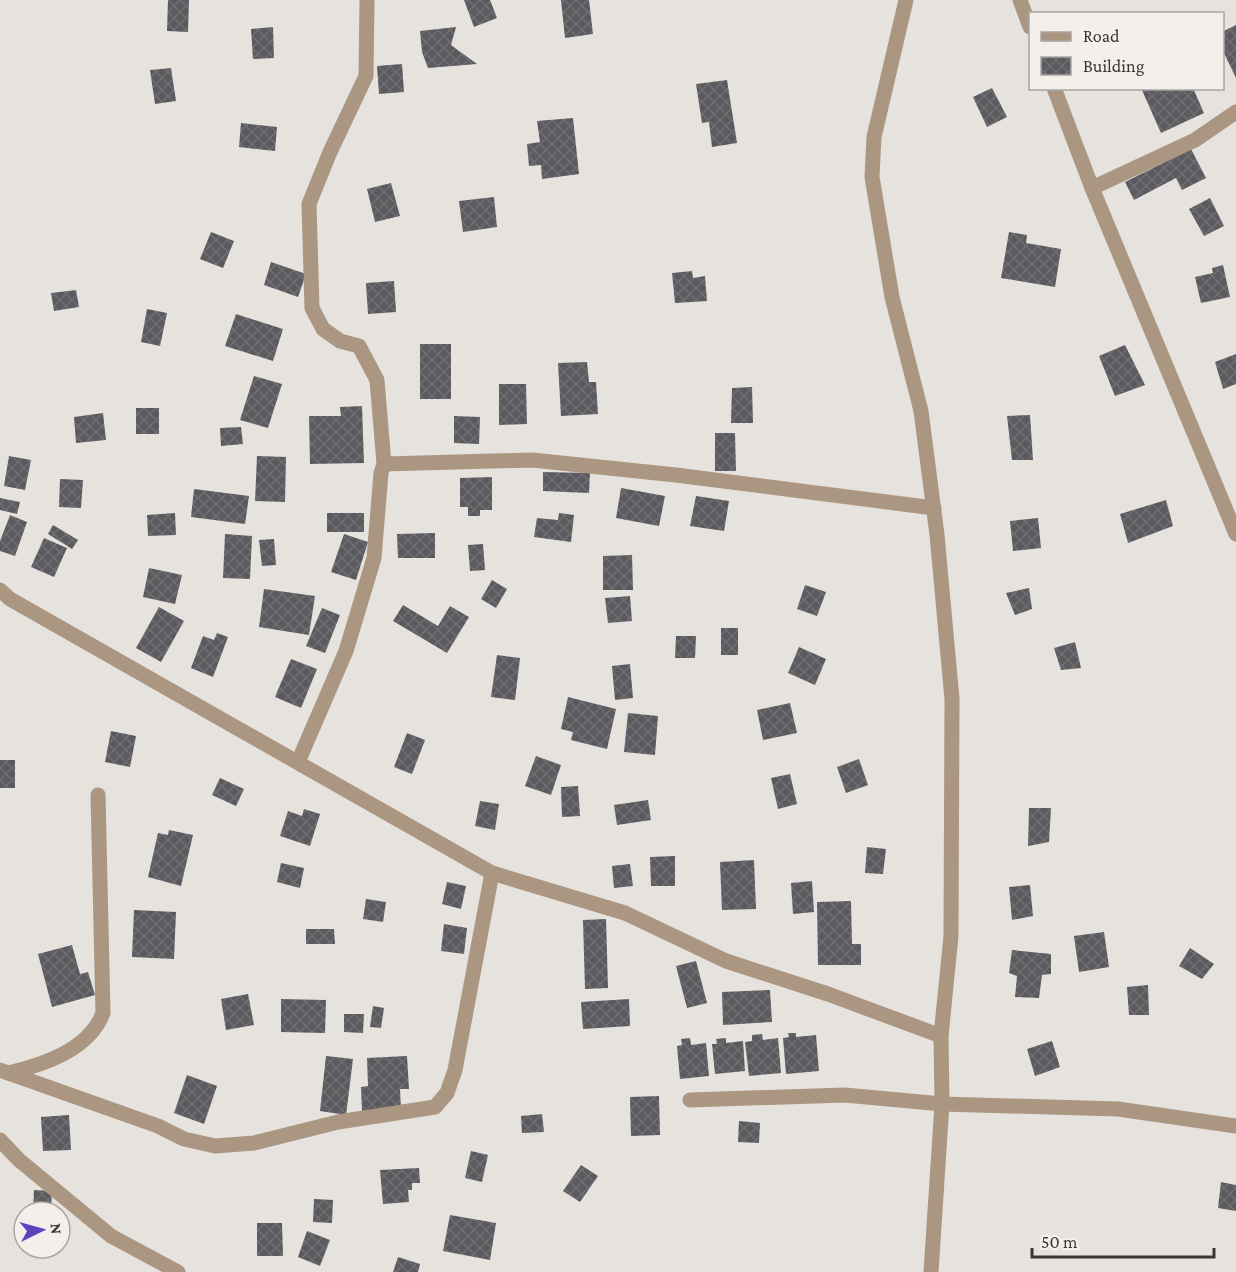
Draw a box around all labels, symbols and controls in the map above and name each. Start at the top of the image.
legend [1029,12,1224,90]
text: Road [1083,26,1120,46]
text: Building [1083,56,1145,76]
north arrow [12,1200,72,1260]
scale bar [1032,1221,1214,1259]
text: N [48,1223,65,1235]
text: 50 m [1041,1232,1078,1252]

